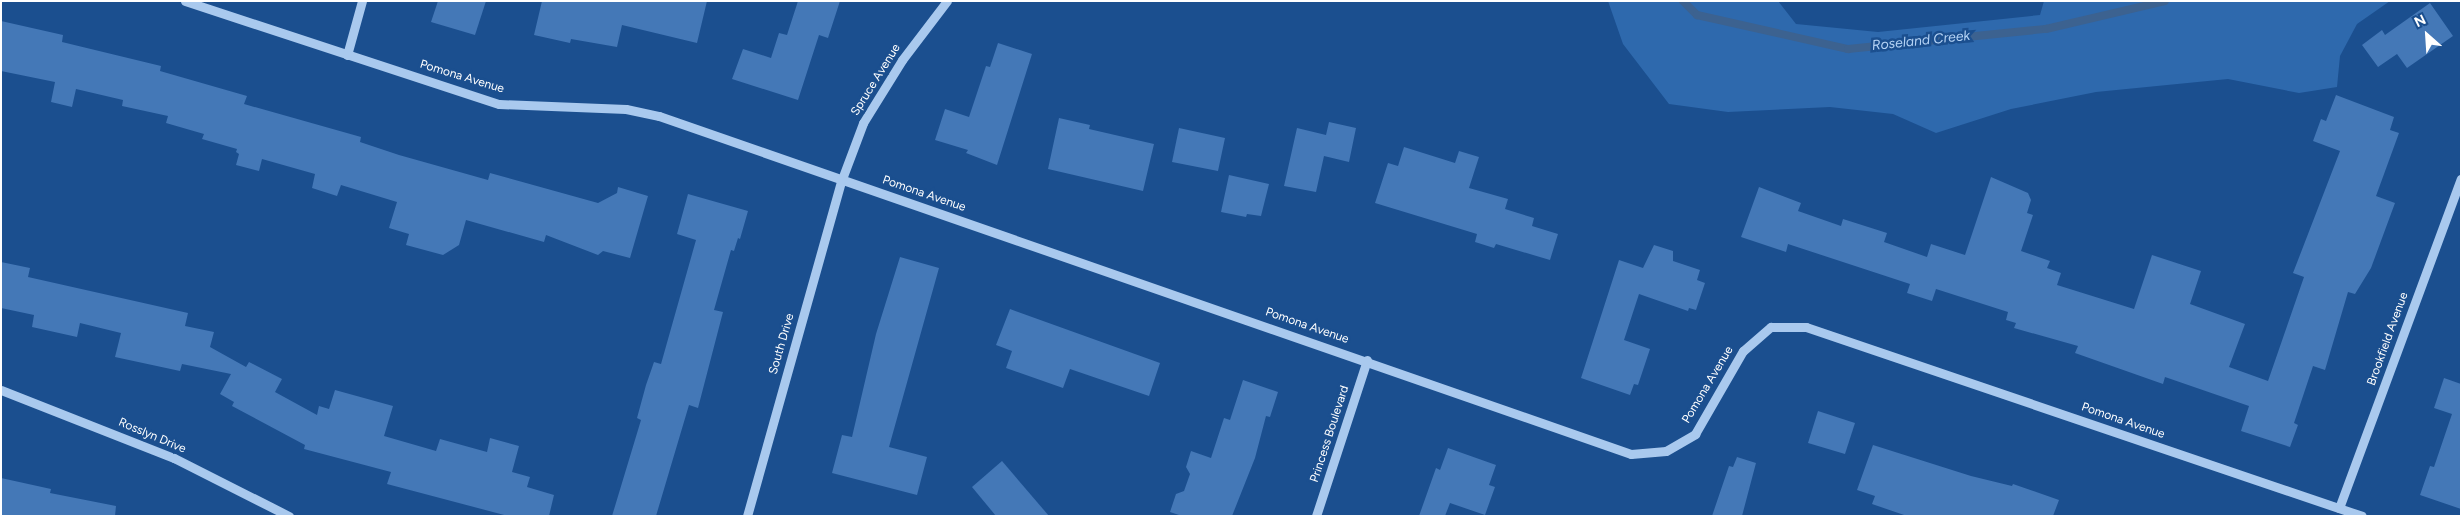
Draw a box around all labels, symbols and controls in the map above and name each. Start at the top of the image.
north arrow [2402,10,2452,60]
text: N [2412,11,2429,31]
water label: Roseland Creek [1871,27,1971,55]
street label: Spruce Avenue [848,41,904,119]
street label: Pomona Avenue [418,57,506,97]
street label: Pomona Avenue [880,173,968,215]
street label: Brookfield Avenue [2364,290,2412,388]
street label: Pomona Avenue [1263,305,1351,347]
street label: South Drive [766,312,798,376]
street label: Pomona Avenue [1679,344,1737,426]
street label: Princess Boulevard [1308,384,1352,484]
street label: Pomona Avenue [2079,400,2167,442]
street label: Rosslyn Drive [116,415,188,457]

